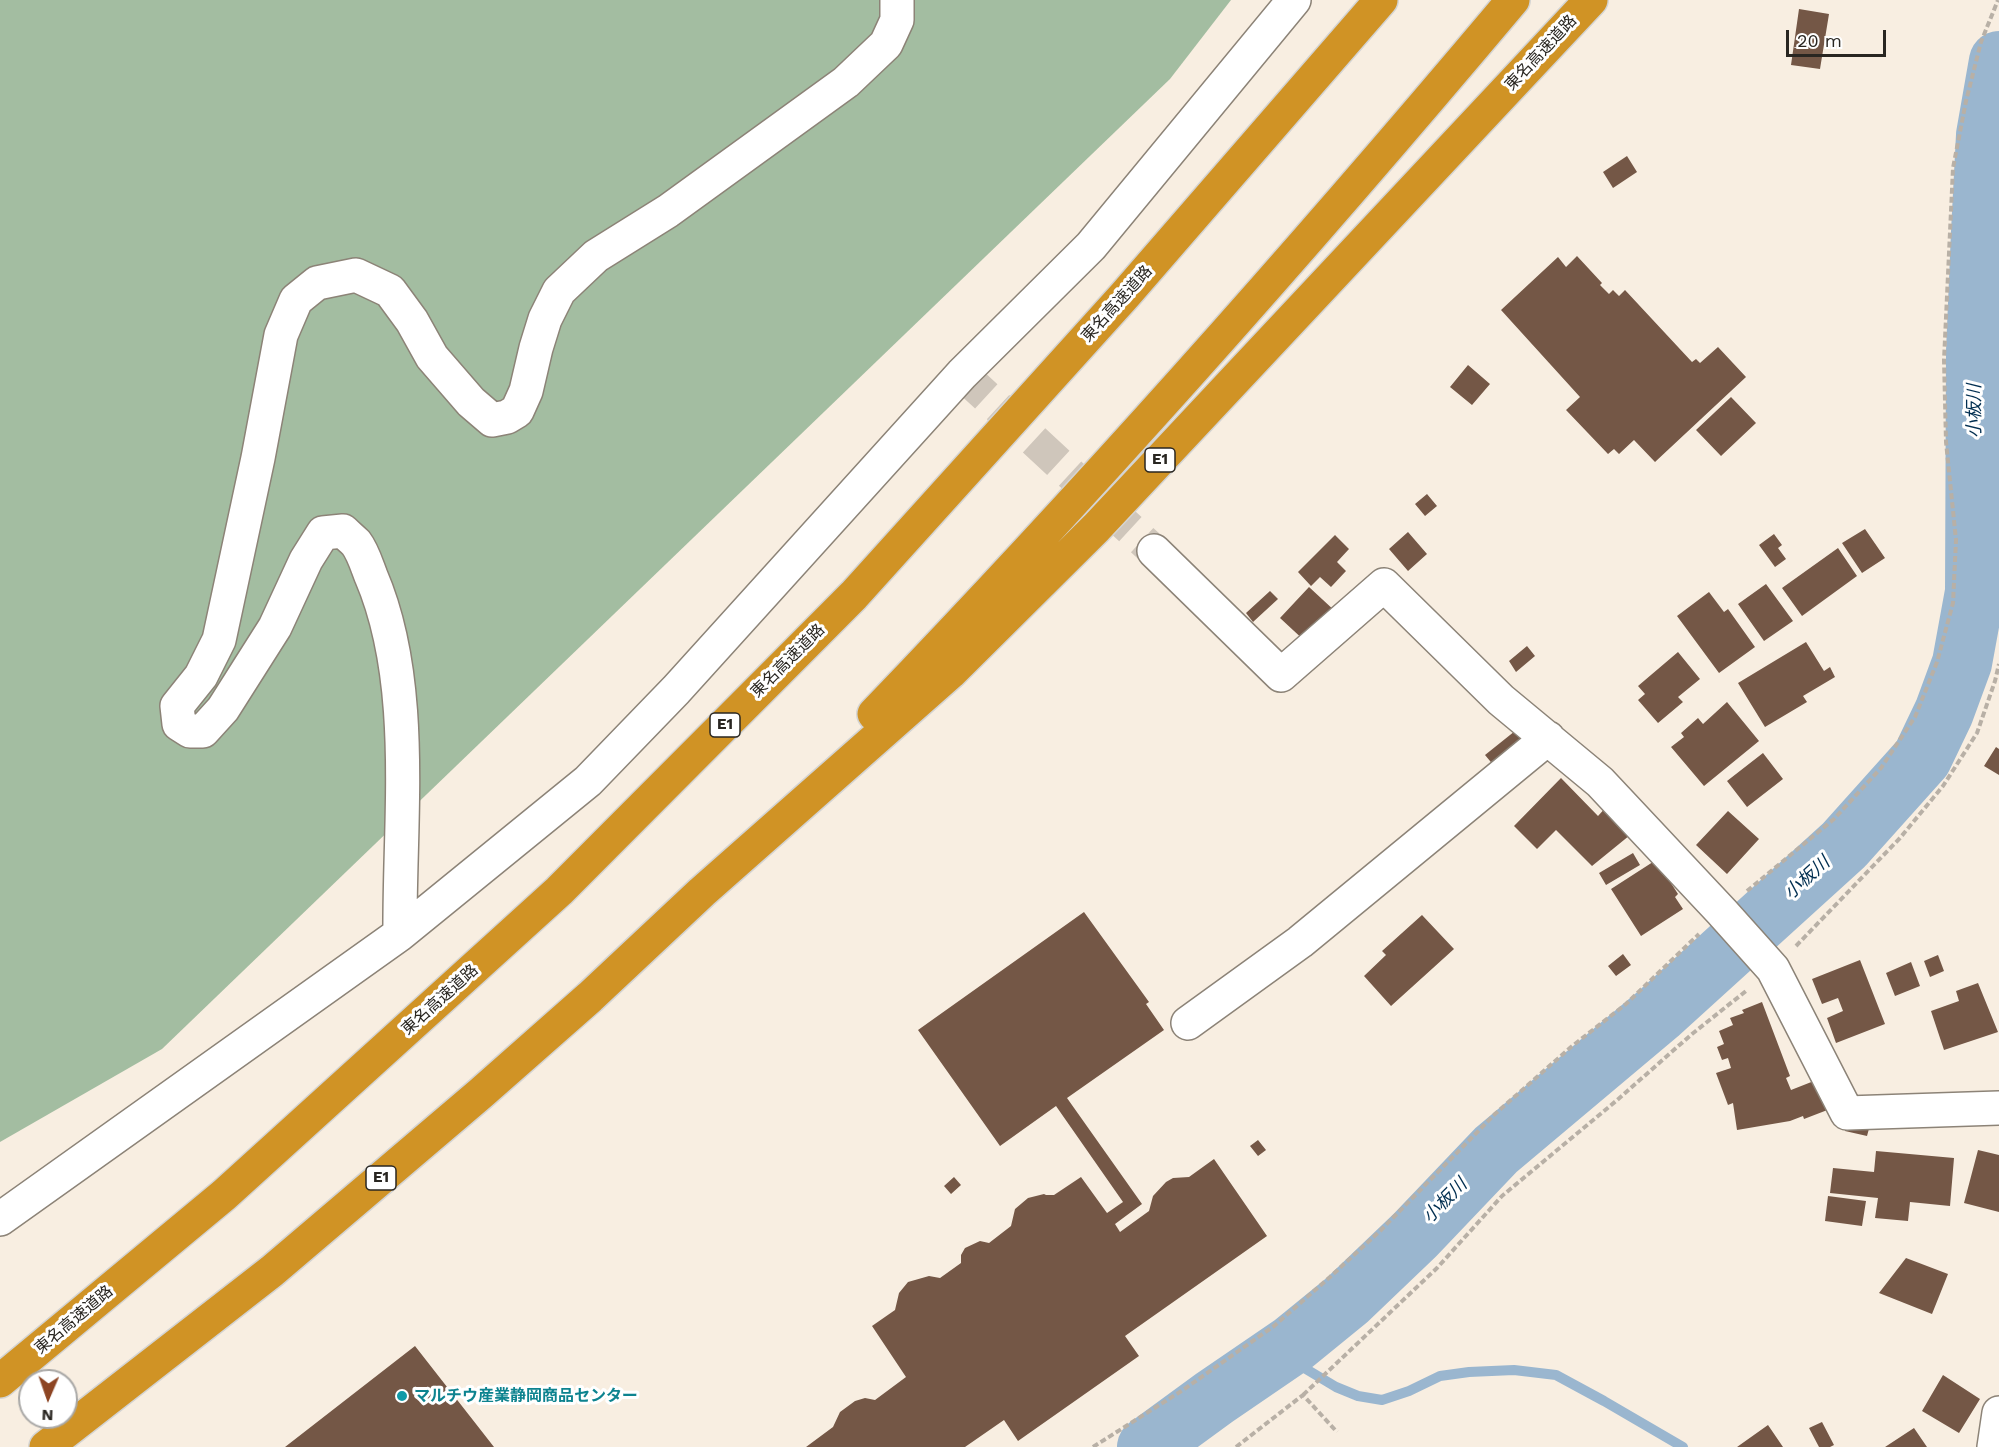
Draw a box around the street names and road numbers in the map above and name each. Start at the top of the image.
street label: 東名高速道路 [1501,11,1581,95]
street label: 東名高速道路 [1078,262,1156,346]
road number: E1 [1145,448,1175,472]
street label: 東名高速道路 [747,620,829,702]
road number: E1 [710,713,740,737]
street label: 東名高速道路 [398,961,482,1039]
road number: E1 [366,1166,396,1190]
street label: 東名高速道路 [31,1282,117,1358]

